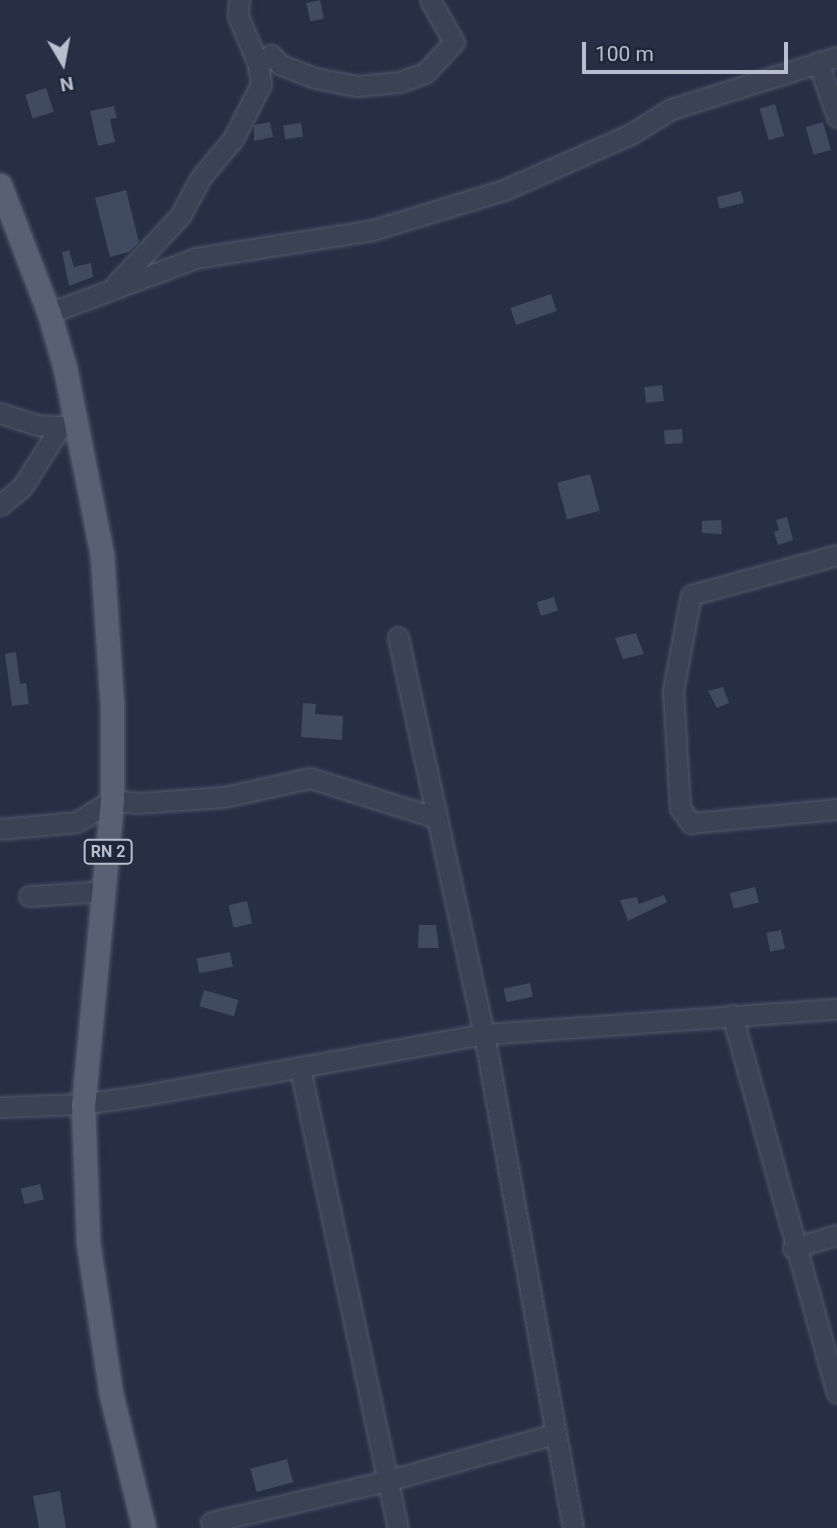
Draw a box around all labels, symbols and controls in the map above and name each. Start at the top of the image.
north arrow [28,28,98,98]
scale bar [585,28,792,72]
text: 100 m [595,42,654,66]
text: N [58,72,75,97]
road number: RN 2 [84,839,132,864]

